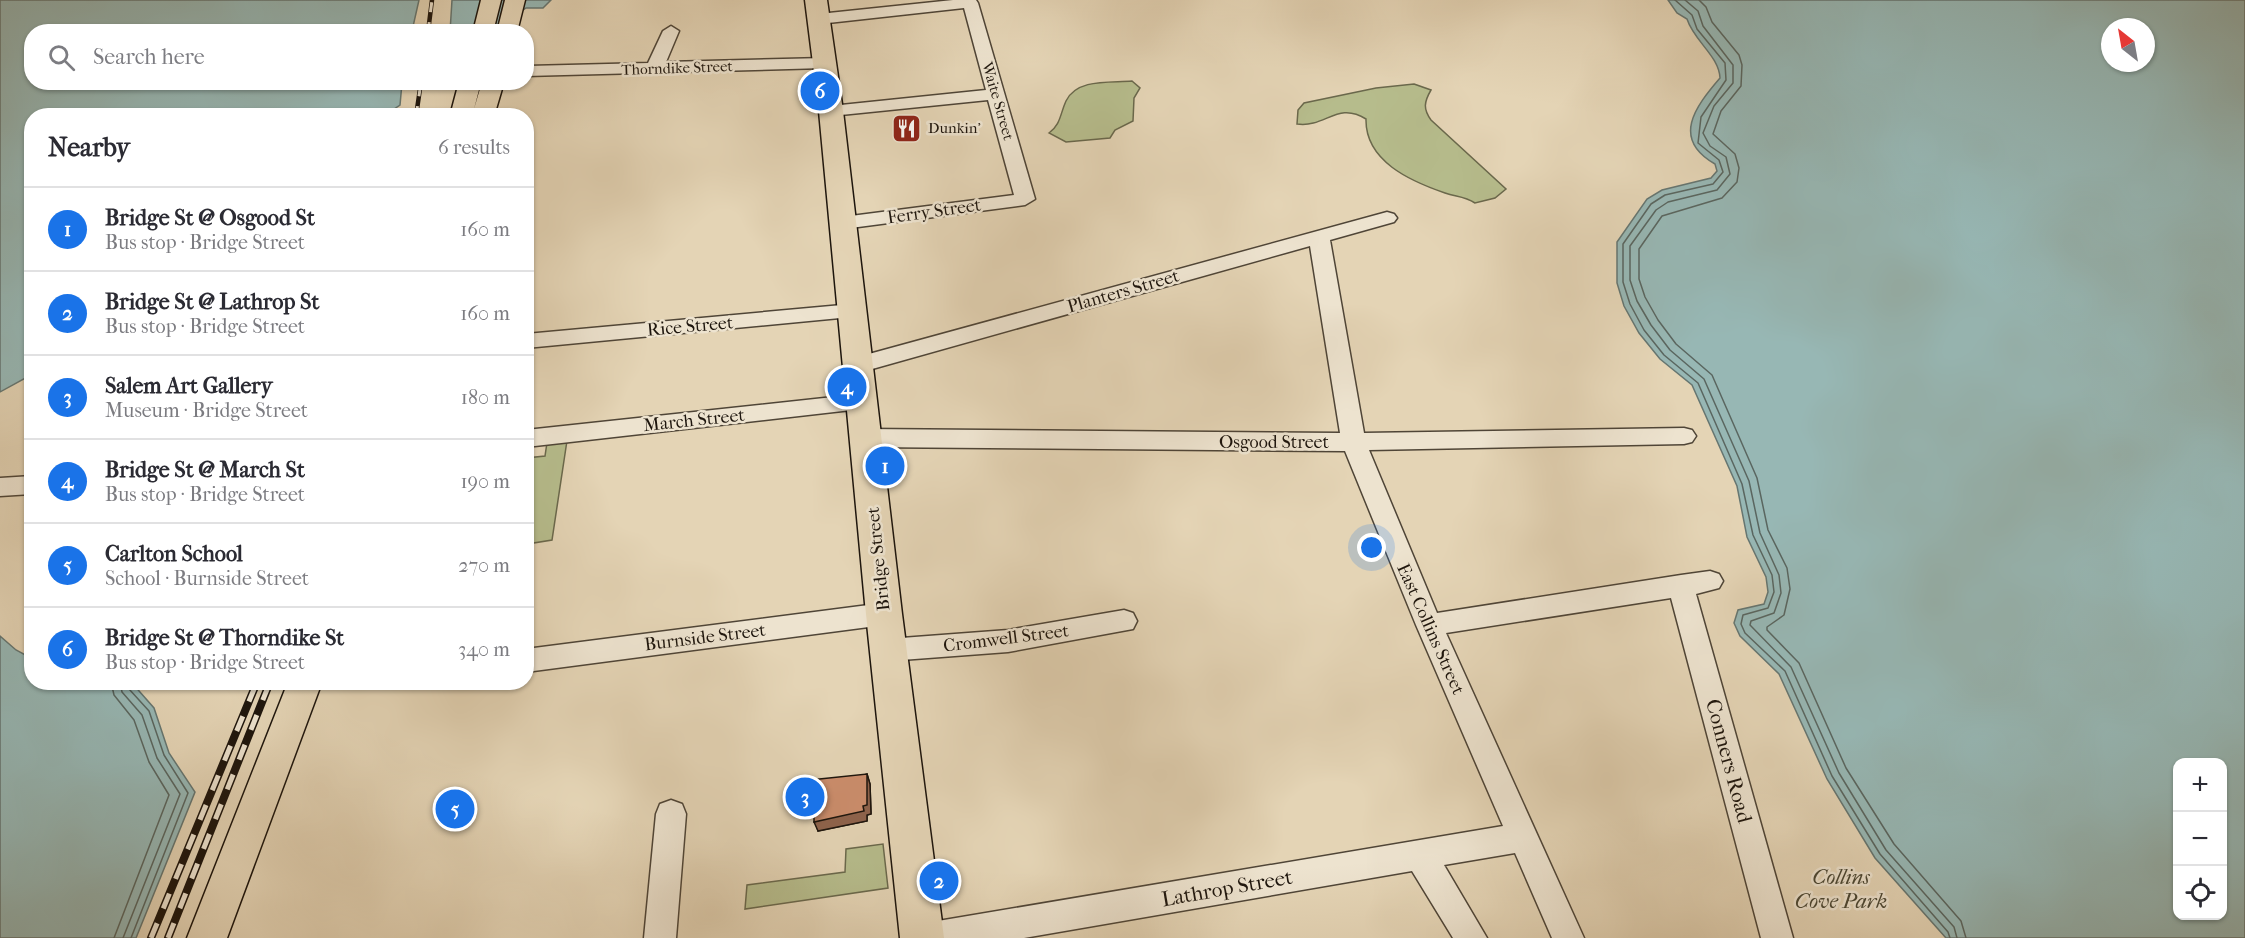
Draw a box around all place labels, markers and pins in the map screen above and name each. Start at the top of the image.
pin: 6 [800,68,840,113]
restaurant icon: Dunkin' [891,112,923,144]
place label: Dunkin' [928,119,981,137]
pin: 4 [828,364,866,410]
pin: 1 [866,444,904,488]
pin: 3 [786,774,824,820]
pin: 5 [436,786,474,832]
pin: 2 [920,858,958,904]

